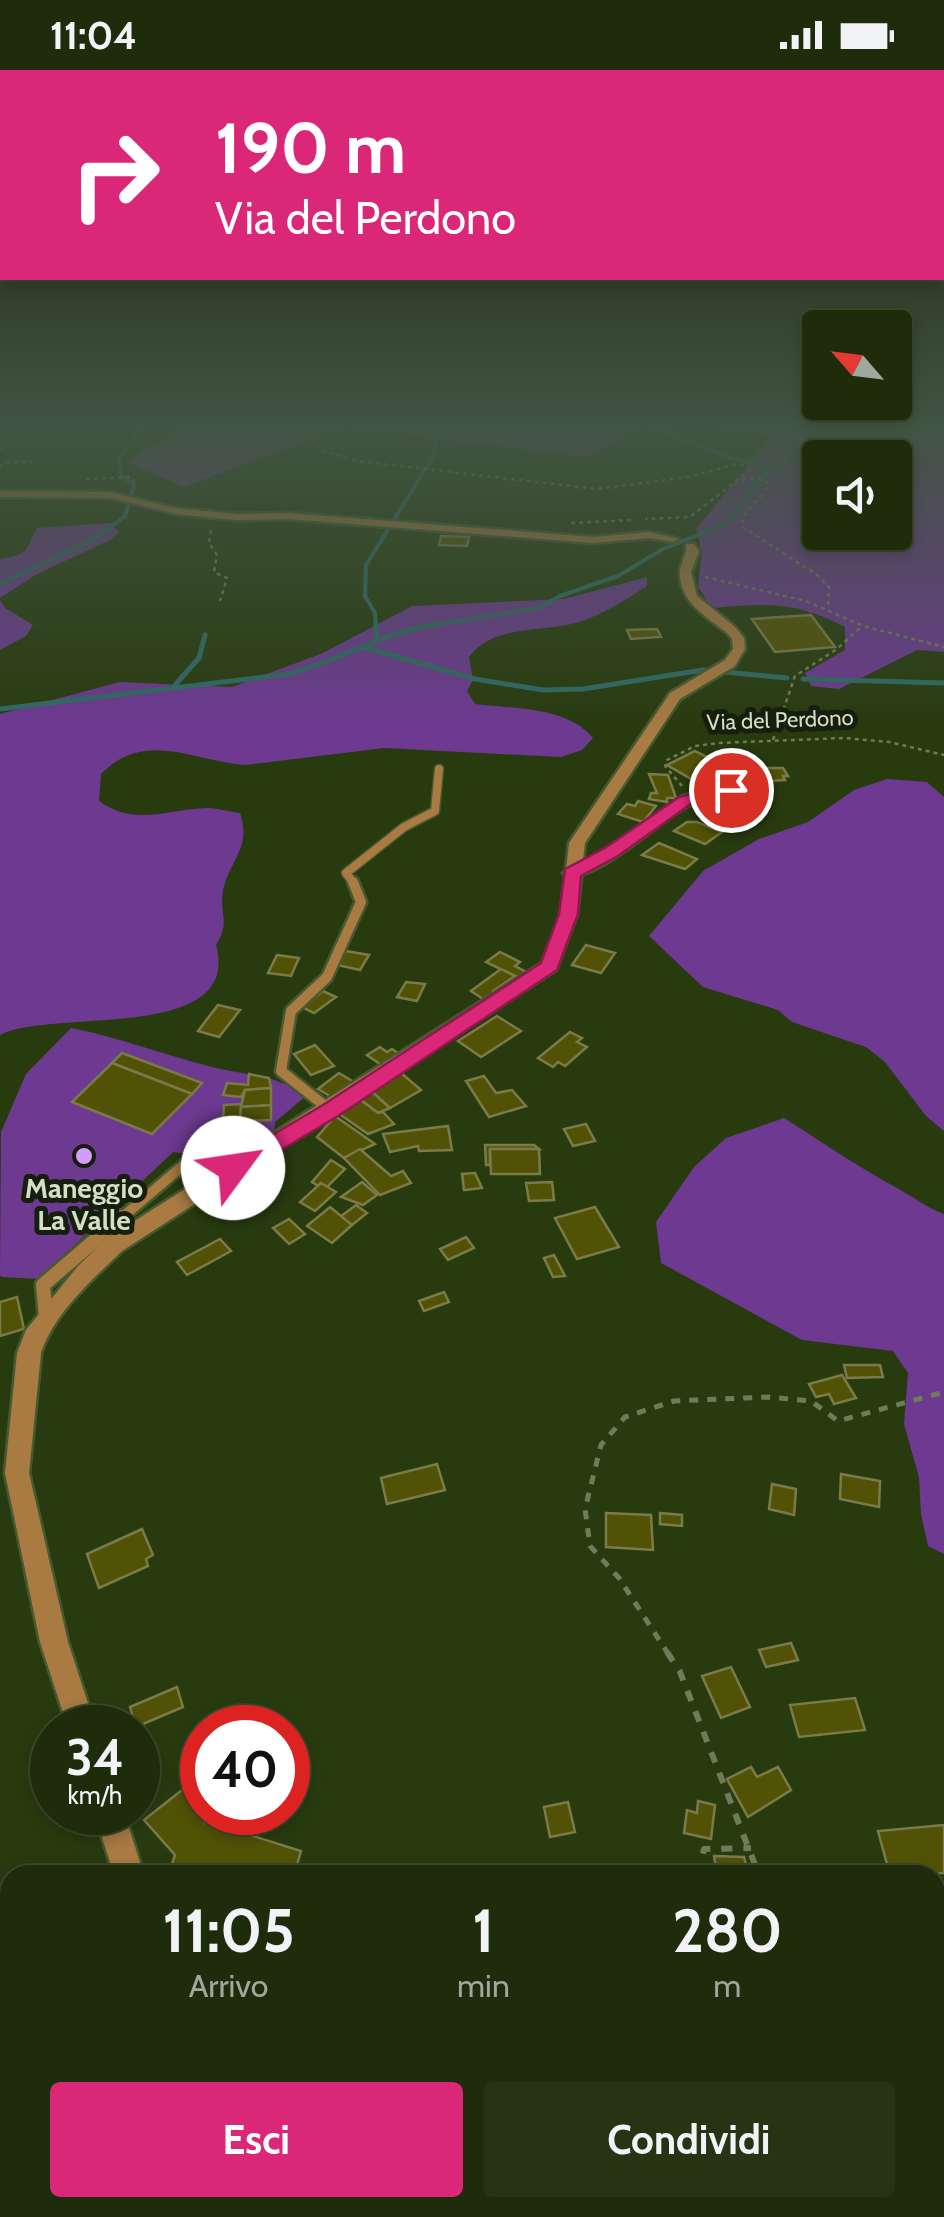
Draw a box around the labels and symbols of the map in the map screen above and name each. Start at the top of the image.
north arrow [802,310,912,420]
street label: Via del Perdono [706,704,854,736]
pin [689,748,774,833]
position arrow [181,1116,285,1220]
marker: Maneggio La Valle [73,1145,95,1167]
place label: Maneggio La Valle [25,1171,143,1237]
speed limit sign: 40 [180,1705,310,1835]

